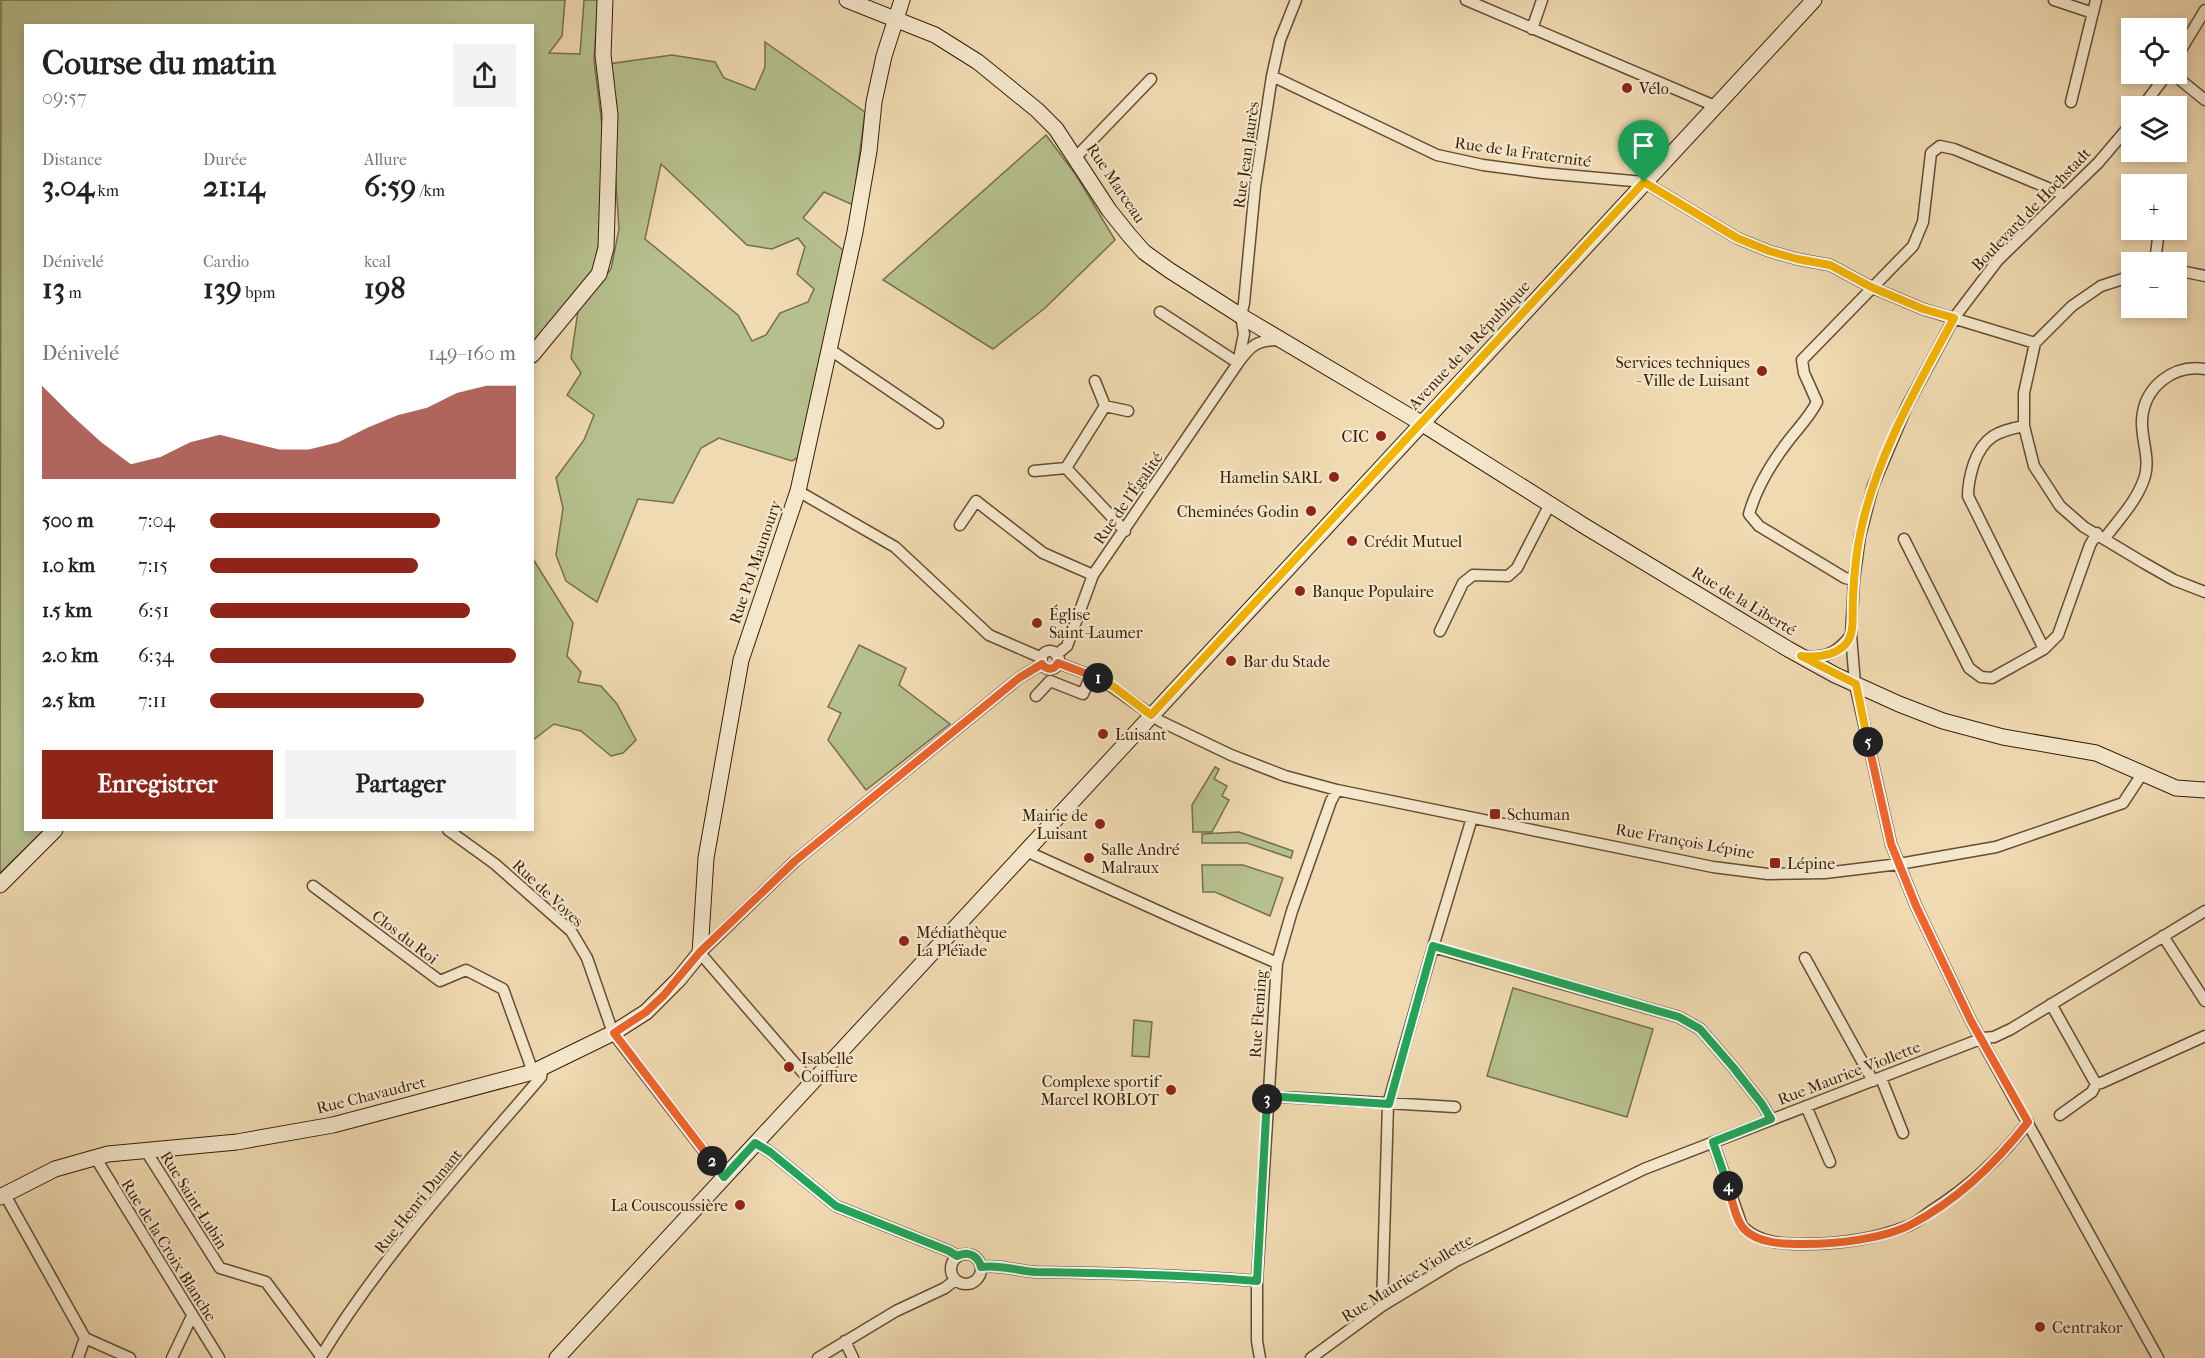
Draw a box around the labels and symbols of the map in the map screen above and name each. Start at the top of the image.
place label: Vélo [1638,79,1669,98]
marker: Vélo [1620,81,1634,95]
street label: Rue Jean Jaurès [1229,100,1263,210]
pin [1618,120,1669,182]
street label: Rue de la Fraternité [1453,133,1593,171]
street label: Rue Marceau [1082,140,1150,226]
street label: Boulevard de Hochstadt [1967,143,2095,274]
street label: Avenue de la République [1403,276,1534,414]
place label: Services techniques - Ville de Luisant [1615,353,1750,390]
marker: Services techniques - Ville de Luisant [1755,364,1769,378]
place label: CIC [1341,427,1369,446]
marker: CIC [1374,429,1388,443]
street label: Rue de l'Égalité [1088,448,1167,548]
place label: Hamelin SARL [1219,468,1322,487]
marker: Hamelin SARL [1327,470,1341,484]
street label: Rue Pol Maunoury [725,497,785,626]
place label: Cheminées Godin [1177,502,1300,521]
marker: Cheminées Godin [1304,504,1318,518]
place label: Crédit Mutuel [1364,532,1463,551]
marker: Crédit Mutuel [1345,534,1359,548]
street label: Rue de la Liberté [1689,562,1800,640]
place label: Banque Populaire [1312,582,1434,601]
marker: Banque Populaire [1293,584,1307,598]
place label: Église Saint-Laumer [1049,604,1143,642]
marker: Église Saint-Laumer [1030,616,1044,630]
place label: Bar du Stade [1243,652,1330,671]
marker: Bar du Stade [1224,654,1238,668]
pin: 1 [1083,663,1113,693]
place label: Luisant [1115,725,1167,744]
marker: Luisant [1096,727,1110,741]
pin: 5 [1853,727,1883,757]
place label: Schuman [1507,805,1571,824]
place label: Mairie de Luisant [1022,806,1088,843]
marker: Schuman [1488,807,1502,821]
marker: Mairie de Luisant [1093,817,1107,831]
street label: Rue François Lépine [1614,819,1756,863]
place label: Salle André Malraux [1101,840,1180,877]
marker: Salle André Malraux [1082,851,1096,865]
place label: Lépine [1787,854,1835,873]
street label: Rue de Voves [508,855,588,931]
marker: Lépine [1768,856,1782,870]
street label: Clos du Roi [368,906,442,968]
place label: Médiathèque La Pléïade [916,923,1007,960]
marker: Médiathèque La Pléïade [897,934,911,948]
street label: Rue Fleming [1245,969,1271,1059]
street label: Rue Maurice Viollette [1775,1037,1923,1109]
place label: Isabelle Coiffure [801,1049,858,1086]
marker: Isabelle Coiffure [782,1060,796,1074]
street label: Rue Chavaudret [314,1072,428,1118]
place label: Complexe sportif Marcel ROBLOT [1040,1072,1163,1109]
marker: Complexe sportif Marcel ROBLOT [1164,1083,1178,1097]
pin: 3 [1252,1084,1282,1114]
street label: Rue Henri Dunant [370,1145,466,1257]
pin: 2 [697,1146,727,1176]
street label: Rue Saint-Lubin [156,1147,232,1253]
pin: 4 [1713,1171,1743,1201]
street label: Rue de la Croix Blanche [117,1175,221,1325]
place label: La Couscoussière [611,1196,728,1215]
marker: La Couscoussière [733,1198,747,1212]
street label: Rue Maurice Viollette [1338,1230,1476,1326]
place label: Centrakor [2052,1318,2123,1337]
marker: Centrakor [2033,1320,2047,1334]

